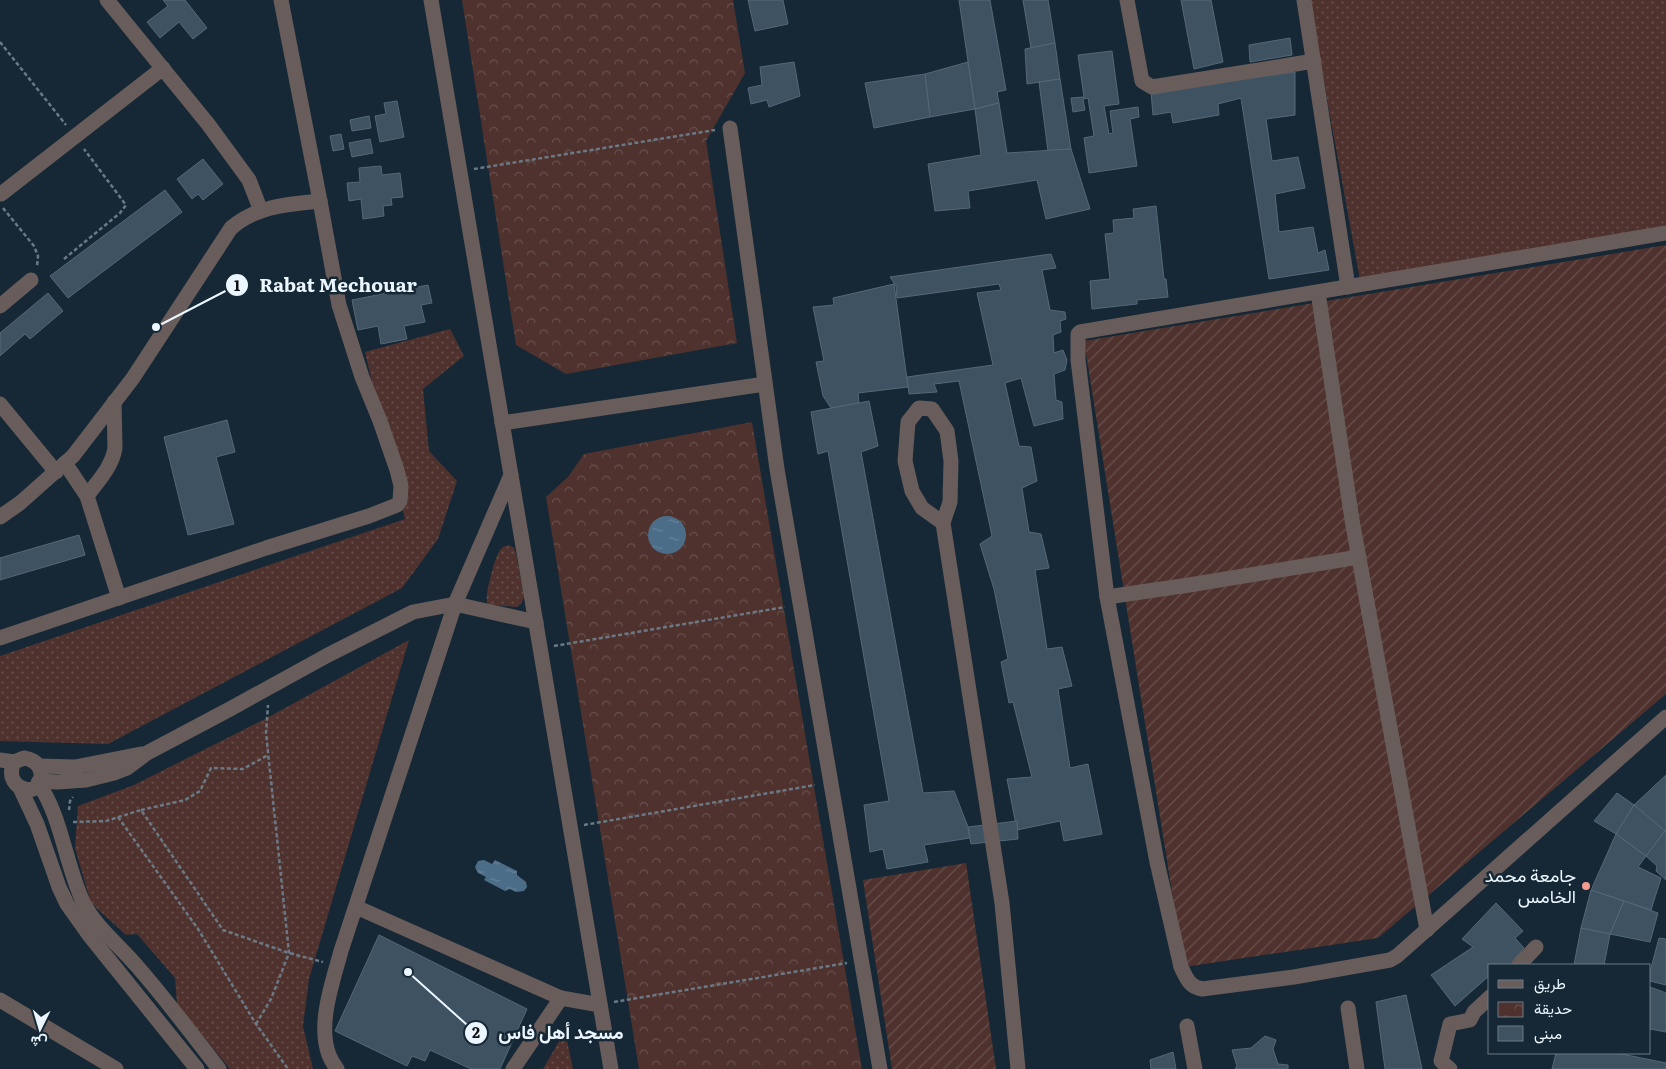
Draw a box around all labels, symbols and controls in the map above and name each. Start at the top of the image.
callout: Rabat Mechouar [224,268,427,302]
text: Rabat Mechouar [259,270,418,298]
text: 1 [234,273,240,296]
place label: جامعة محمد الخامس [1485,861,1576,909]
marker: جامعة محمد الخامس [1580,880,1592,892]
legend [1488,964,1651,1054]
text: طريق [1534,971,1566,994]
text: حديقة [1534,996,1572,1019]
north arrow [15,1004,65,1054]
callout: مسجد أهل فاس [463,1016,634,1050]
text: مسجد أهل فاس [498,1017,624,1045]
text: 2 [472,1020,480,1043]
text: مبنى [1534,1021,1562,1044]
text: ش [29,1032,48,1054]

